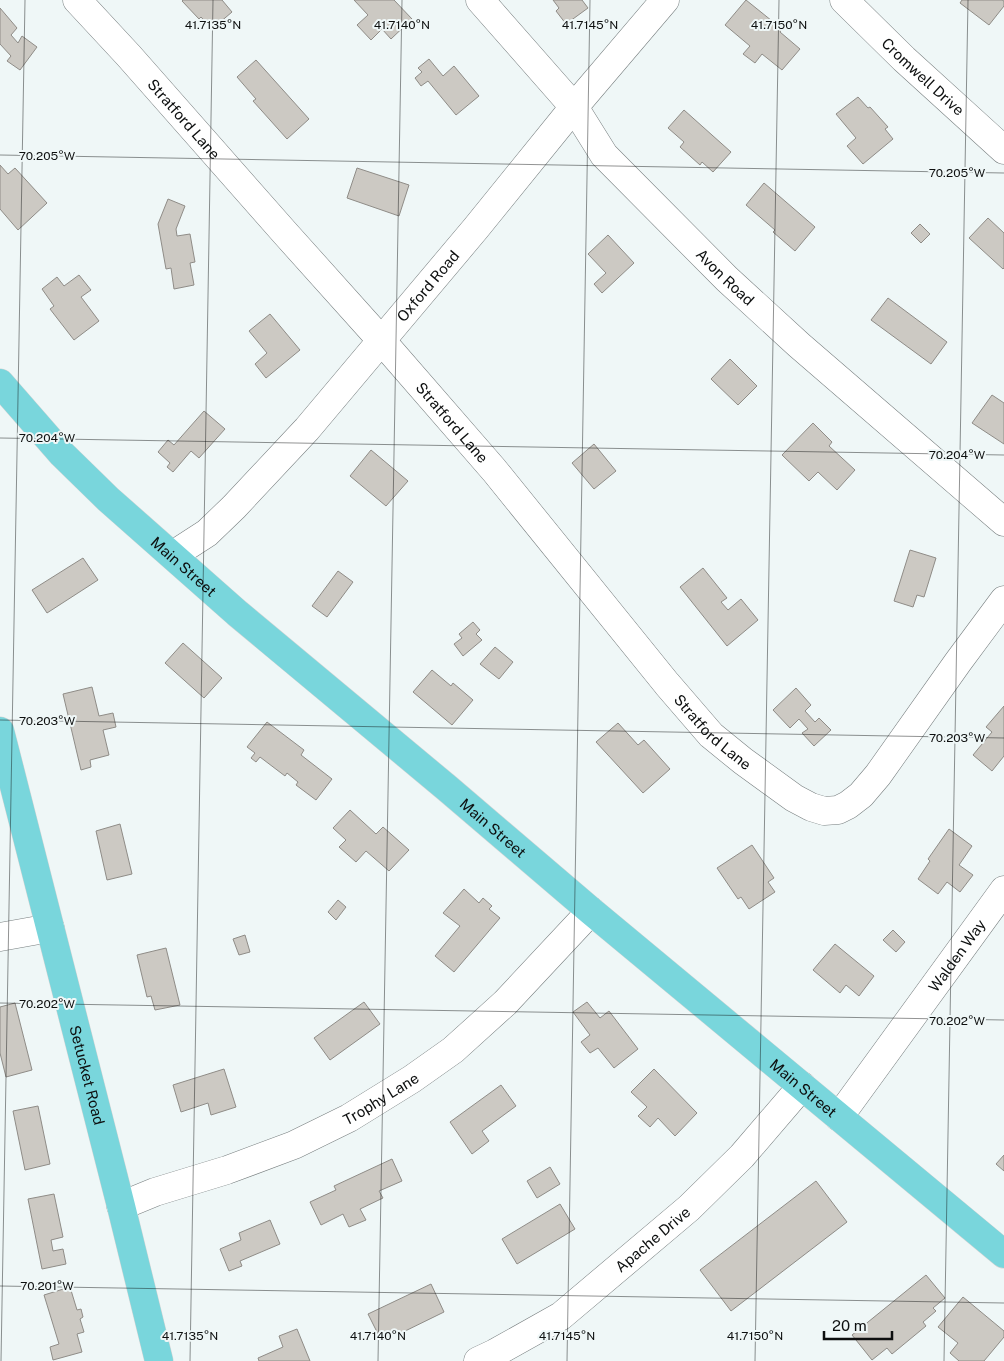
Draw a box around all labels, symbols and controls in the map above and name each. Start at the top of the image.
text: 41.7135°N [185,18,241,32]
text: 41.7140°N [374,18,430,32]
text: 41.7145°N [562,18,618,32]
text: 41.7150°N [751,18,807,32]
street label: Cromwell Drive [879,34,968,118]
street label: Stratford Lane [144,75,224,162]
text: 70.205°W [19,149,76,163]
text: 70.205°W [929,166,986,180]
street label: Avon Road [693,245,758,308]
street label: Oxford Road [393,247,462,325]
street label: Stratford Lane [413,378,492,466]
text: 70.204°W [19,431,76,445]
text: 70.204°W [929,448,986,462]
street label: Main Street [148,533,220,600]
street label: Stratford Lane [671,691,755,773]
text: 70.203°W [19,714,76,728]
text: 70.203°W [929,731,986,745]
street label: Main Street [457,795,530,861]
street label: Walden Way [925,916,989,995]
text: 70.202°W [19,997,76,1011]
text: 70.202°W [929,1014,986,1028]
street label: Setucket Road [67,1023,108,1127]
street label: Main Street [767,1055,841,1120]
street label: Trophy Lane [340,1069,422,1128]
street label: Apache Drive [612,1203,693,1275]
text: 70.201°W [20,1279,74,1293]
scale bar [824,1308,892,1340]
text: 20 m [832,1317,867,1334]
text: 41.7135°N [162,1329,218,1343]
text: 41.7140°N [350,1329,406,1343]
text: 41.7145°N [539,1329,595,1343]
text: 41.7150°N [727,1329,783,1343]

